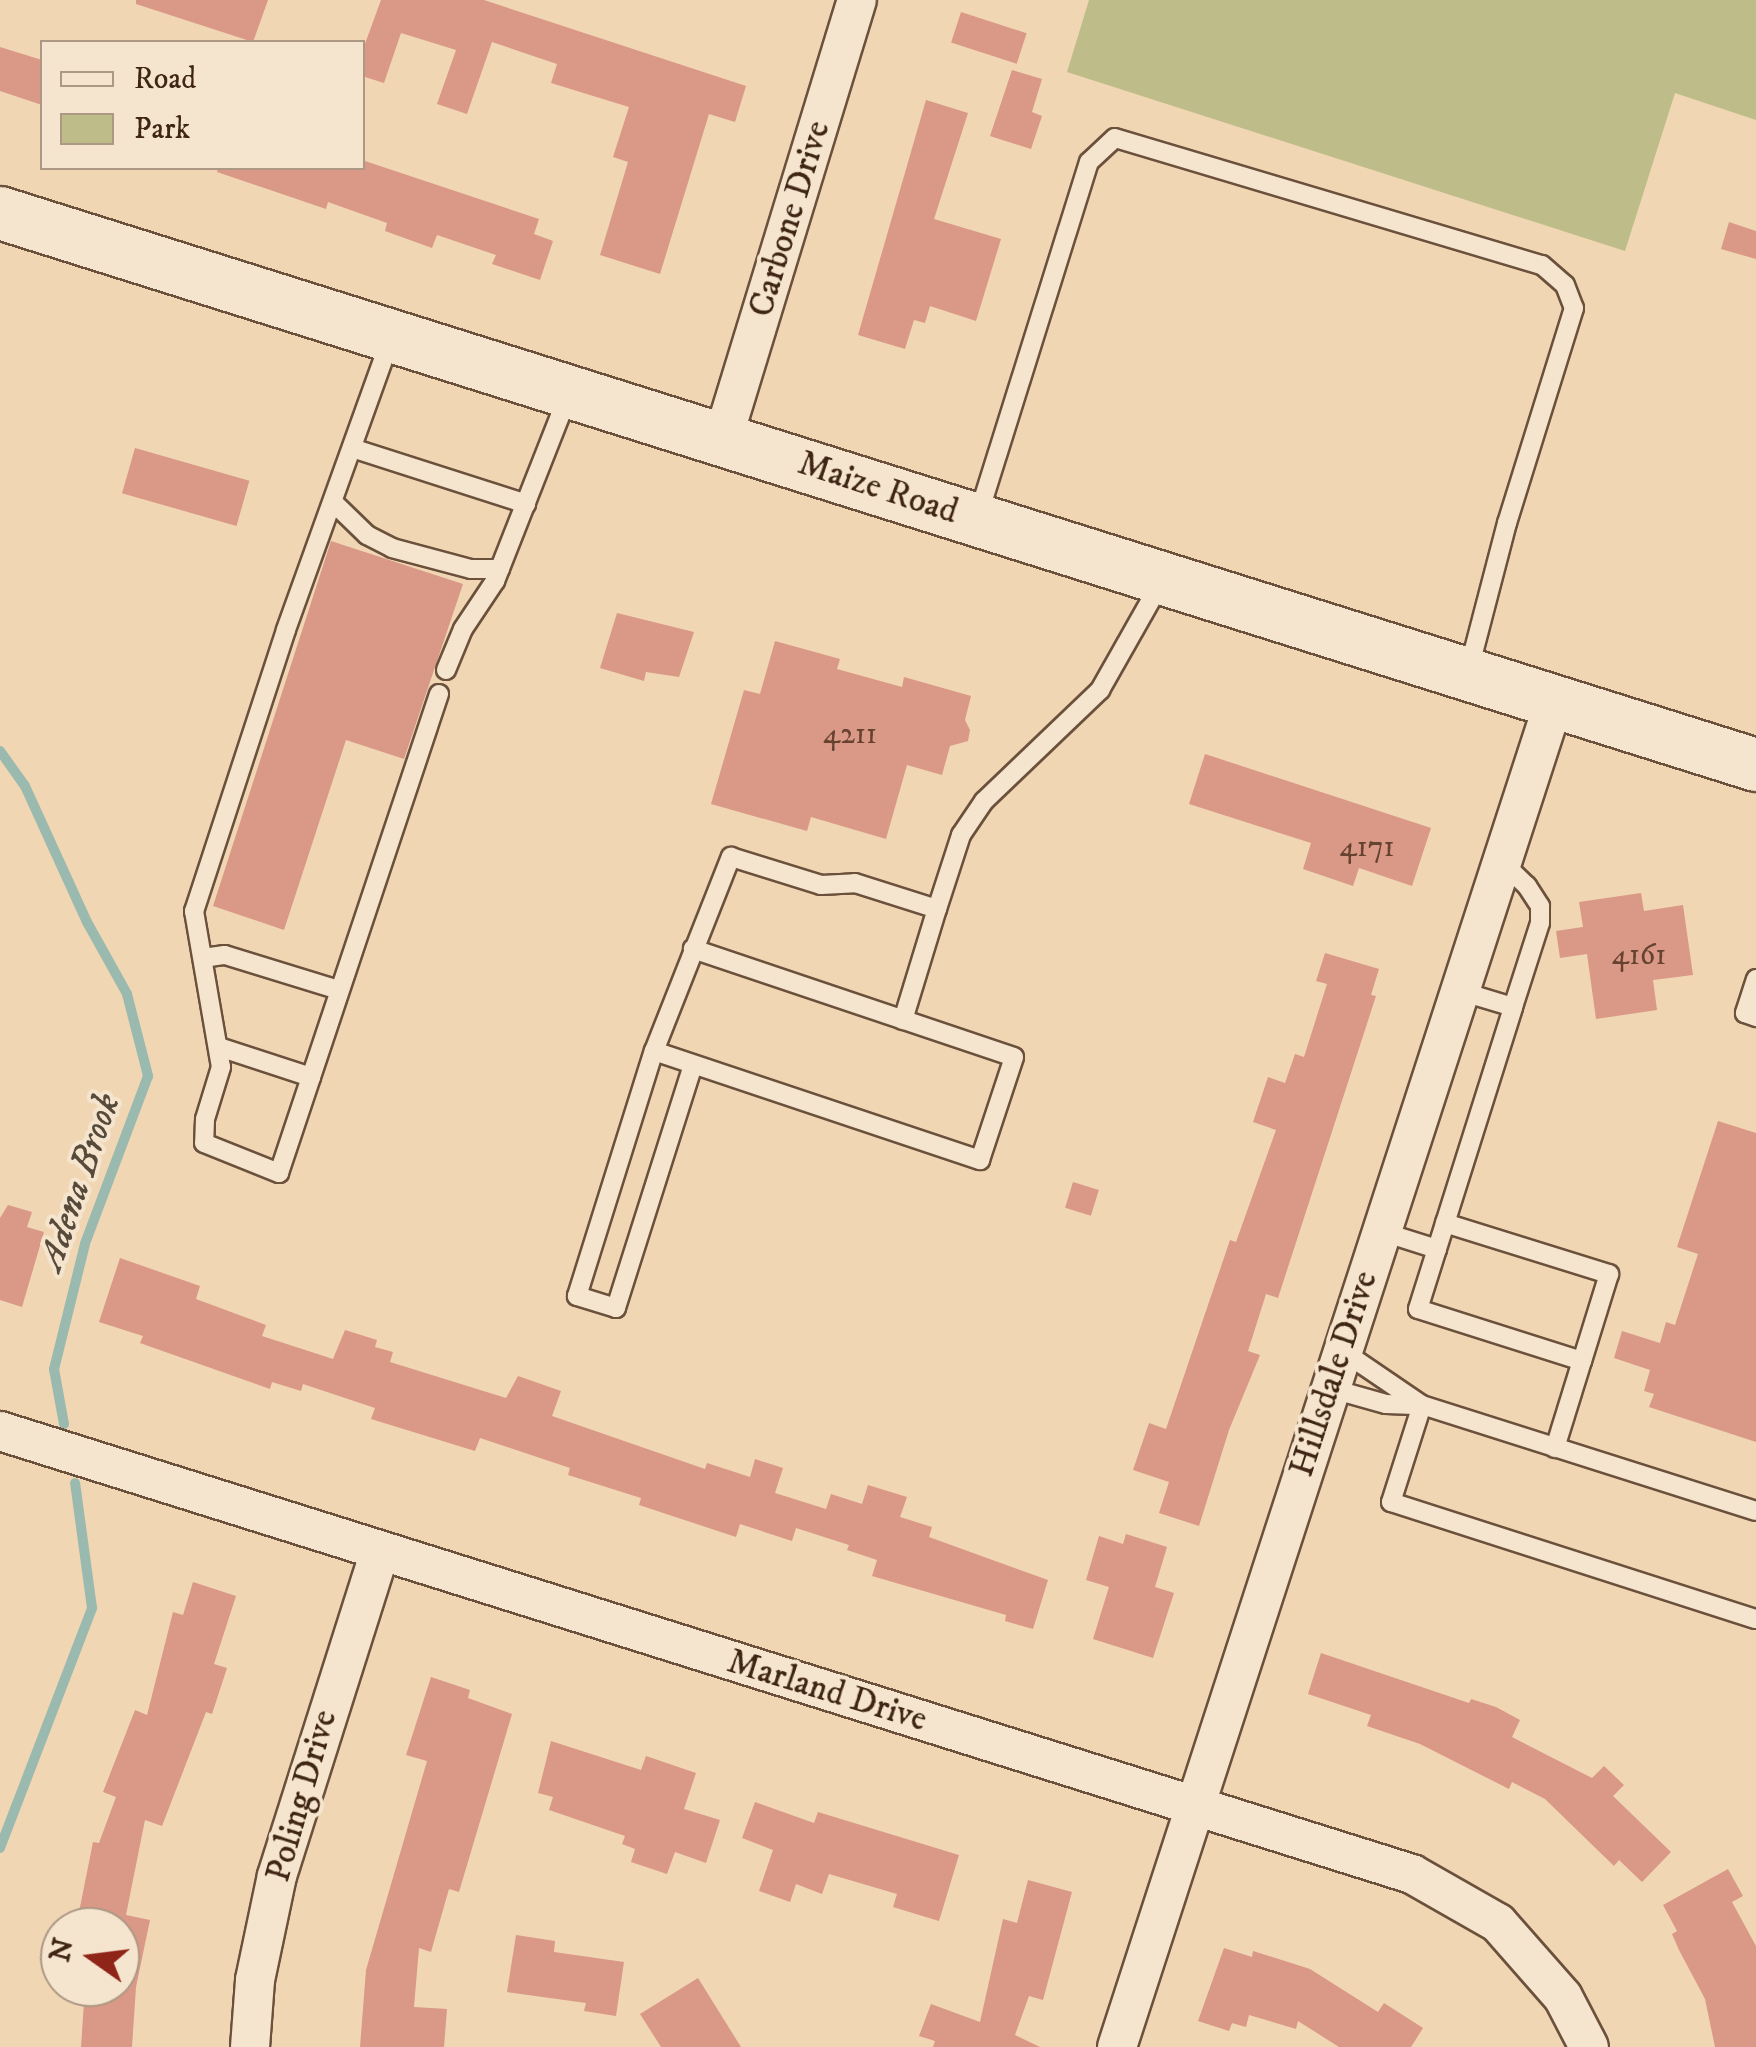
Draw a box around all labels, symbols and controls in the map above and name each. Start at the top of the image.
legend [40,40,365,170]
text: Road [134,61,196,98]
text: Park [134,111,190,148]
street label: Carbone Drive [740,116,840,322]
street label: Maize Road [793,442,963,534]
house number: 4211 [823,717,877,753]
house number: 4171 [1339,830,1395,866]
house number: 4161 [1612,938,1666,974]
water label: Adena Brook [29,1088,131,1276]
street label: Hillsdale Drive [1281,1266,1387,1482]
street label: Marland Drive [722,1641,932,1741]
street label: Poling Drive [257,1705,347,1887]
north arrow [40,1907,140,2007]
text: N [43,1935,82,1965]

